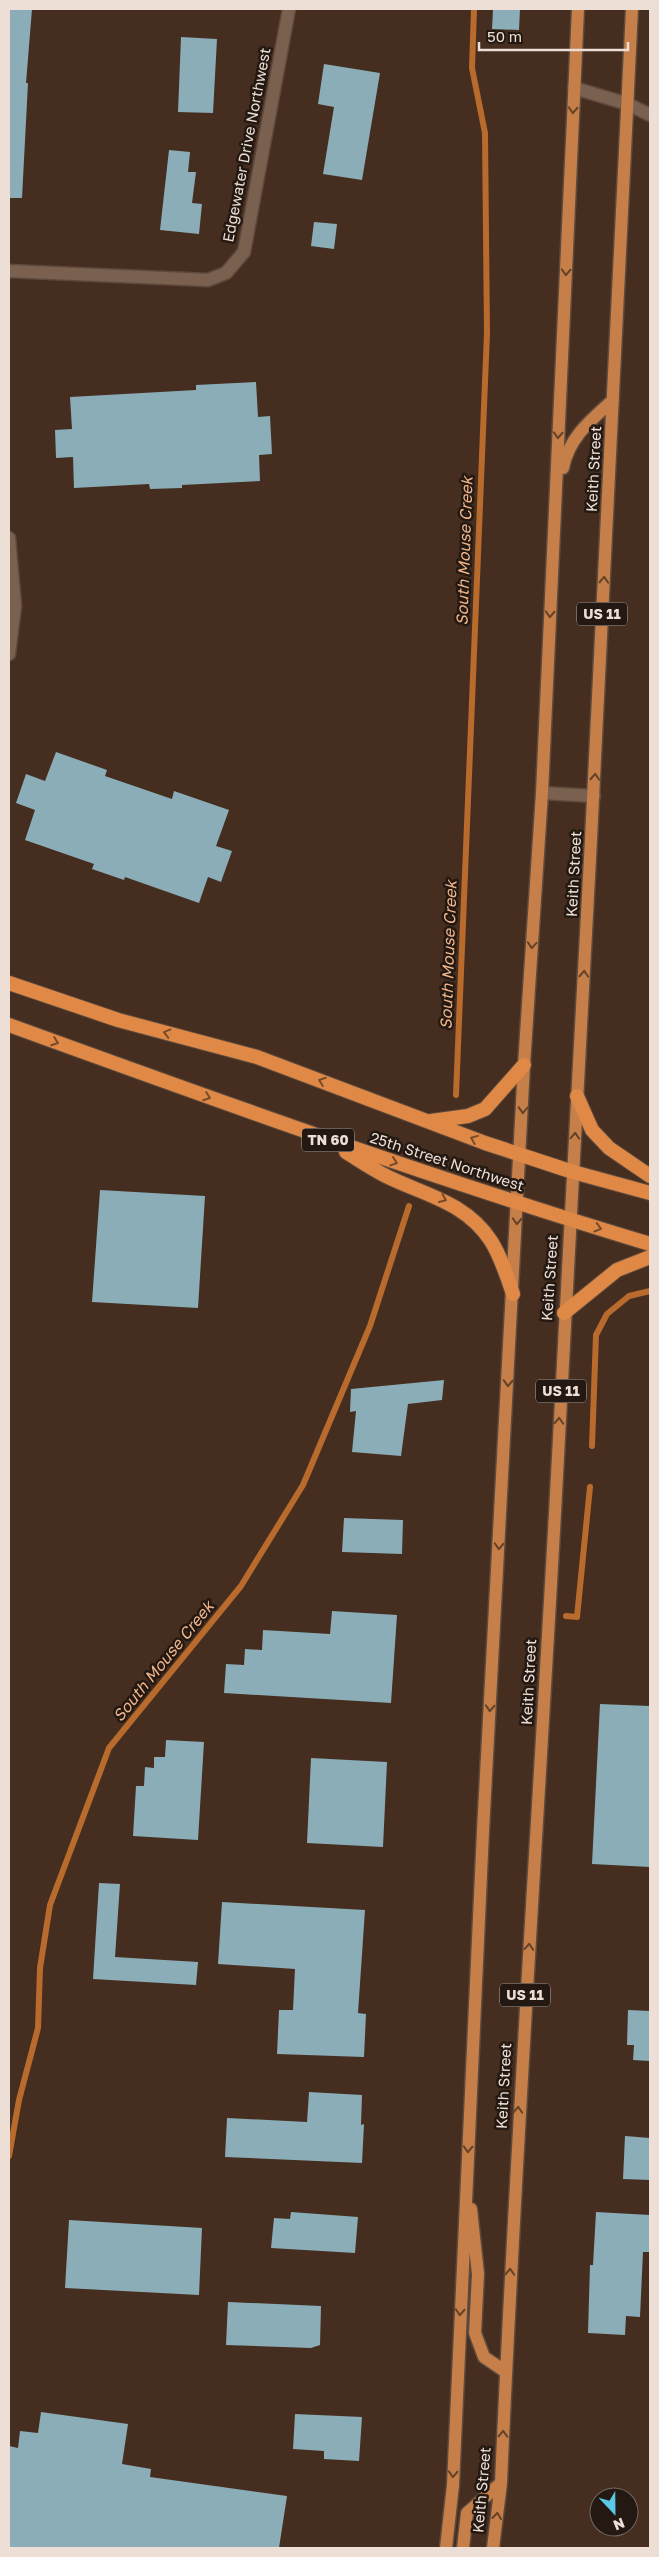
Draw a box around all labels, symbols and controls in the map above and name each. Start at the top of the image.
scale bar [479,20,628,52]
text: 50 m [487,27,522,45]
street label: Edgewater Drive Northwest [218,46,274,244]
one-way arrow [568,106,579,114]
one-way arrow [560,268,571,276]
street label: Keith Street [582,425,604,512]
one-way arrow [553,431,564,439]
water label: South Mouse Creek [451,474,477,626]
one-way arrow [599,575,610,583]
road number: US 11 [577,602,627,626]
one-way arrow [544,611,555,619]
one-way arrow [590,773,601,781]
street label: Keith Street [562,830,584,917]
water label: South Mouse Creek [435,878,461,1030]
one-way arrow [526,942,537,950]
one-way arrow [579,970,590,978]
one-way arrow [163,1028,172,1039]
one-way arrow [50,1036,58,1046]
one-way arrow [319,1077,327,1087]
one-way arrow [203,1091,211,1101]
one-way arrow [517,1106,528,1114]
road number: TN 60 [302,1128,354,1152]
street label: 25th Street Northwest [368,1128,527,1194]
one-way arrow [569,1132,580,1140]
one-way arrow [470,1134,479,1145]
one-way arrow [389,1156,398,1166]
one-way arrow [438,1193,447,1203]
one-way arrow [512,1218,522,1225]
one-way arrow [594,1223,602,1233]
street label: Keith Street [537,1234,561,1322]
one-way arrow [503,1380,514,1388]
road number: US 11 [536,1380,586,1402]
one-way arrow [554,1417,565,1425]
one-way arrow [494,1542,505,1550]
water label: South Mouse Creek [108,1595,219,1725]
street label: Keith Street [517,1638,539,1725]
one-way arrow [484,1704,495,1712]
one-way arrow [523,1943,534,1951]
road number: US 11 [500,1984,550,2006]
street label: Keith Street [492,2042,514,2129]
one-way arrow [513,2105,524,2113]
one-way arrow [462,2146,473,2154]
one-way arrow [505,2268,516,2276]
one-way arrow [455,2308,466,2316]
one-way arrow [498,2430,508,2438]
street label: Keith Street [468,2446,494,2534]
one-way arrow [448,2470,459,2478]
north arrow [589,2487,639,2537]
one-way arrow [491,2511,502,2519]
text: N [611,2515,627,2534]

